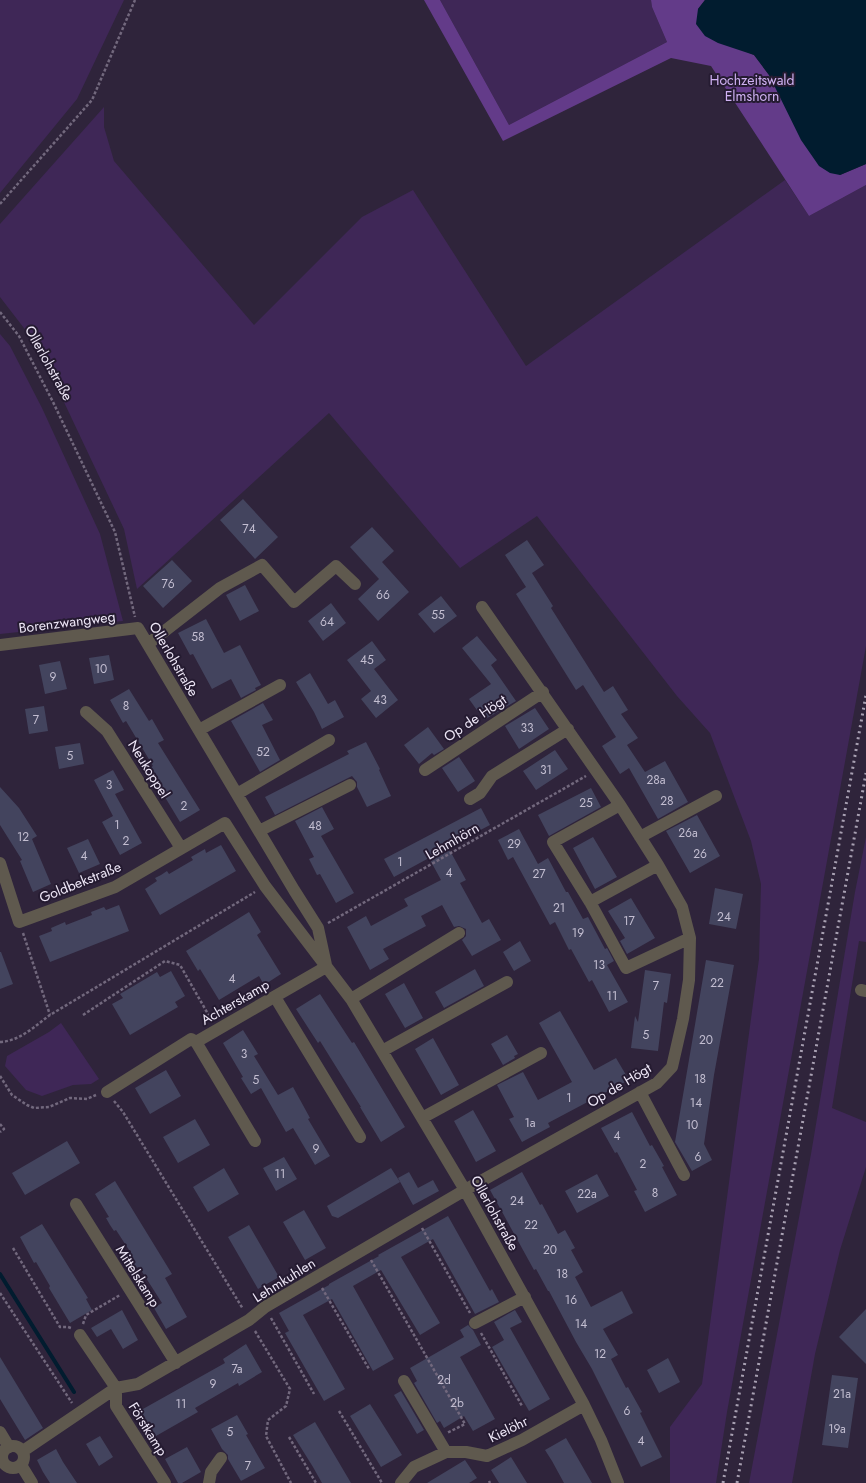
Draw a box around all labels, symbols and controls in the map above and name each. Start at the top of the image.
park label: Hochzeitswald Elmshorn [709,70,795,106]
street label: Ollerlohstraße [20,322,78,404]
house number: 74 [242,520,256,538]
house number: 76 [161,575,175,593]
house number: 66 [376,586,390,604]
street label: Borenzwangweg [17,606,117,638]
house number: 55 [431,606,445,624]
house number: 64 [320,613,334,631]
street label: Ollerlohstraße [144,618,204,700]
house number: 58 [191,628,205,646]
house number: 45 [360,651,374,669]
house number: 10 [95,660,107,678]
house number: 9 [50,668,57,686]
street label: Op de Högt [440,689,511,746]
house number: 43 [373,691,387,709]
house number: 8 [123,697,129,715]
house number: 7 [33,711,40,729]
house number: 33 [520,719,534,737]
street label: Neukoppel [123,736,175,802]
house number: 52 [256,743,270,761]
house number: 5 [67,747,74,765]
house number: 31 [540,761,552,779]
house number: 28a [646,771,666,789]
house number: 3 [106,776,113,794]
house number: 28 [660,792,674,810]
house number: 25 [579,794,593,812]
house number: 2 [181,797,188,815]
house number: 1 [114,816,120,834]
house number: 48 [308,817,322,835]
street label: Lehmhörn [421,818,483,864]
house number: 26a [678,824,698,842]
house number: 12 [17,828,29,846]
house number: 2 [123,832,130,850]
house number: 29 [507,835,521,853]
house number: 26 [693,845,707,863]
house number: 4 [81,847,88,865]
house number: 1 [397,853,403,871]
street label: Goldbekstraße [36,856,124,908]
house number: 4 [446,864,453,882]
house number: 27 [532,865,546,883]
house number: 21 [553,899,565,917]
house number: 24 [717,908,731,926]
house number: 17 [623,912,636,930]
house number: 19 [572,924,584,942]
house number: 13 [593,956,605,974]
house number: 4 [229,970,236,988]
street label: Achterskamp [197,974,273,1030]
house number: 22 [710,974,724,992]
house number: 7 [653,977,660,995]
house number: 11 [607,987,617,1005]
house number: 5 [643,1026,650,1044]
house number: 20 [699,1031,713,1049]
house number: 3 [241,1045,248,1063]
street label: Op de Högt [583,1058,655,1112]
house number: 18 [694,1070,706,1088]
house number: 5 [253,1071,260,1089]
house number: 1 [566,1089,572,1107]
house number: 14 [690,1094,702,1112]
house number: 1a [524,1114,536,1132]
house number: 10 [686,1116,698,1134]
house number: 4 [614,1127,621,1145]
house number: 9 [313,1140,320,1158]
house number: 6 [695,1148,702,1166]
house number: 2 [640,1155,647,1173]
house number: 11 [275,1165,285,1183]
street label: Ollerlohstraße [466,1172,524,1254]
house number: 8 [652,1184,658,1202]
house number: 22a [577,1185,597,1203]
house number: 24 [510,1192,524,1210]
house number: 22 [524,1216,538,1234]
street label: Mittelskamp [111,1241,165,1311]
house number: 20 [543,1241,557,1259]
street label: Lehmkuhlen [249,1253,319,1307]
house number: 18 [556,1265,568,1283]
house number: 16 [565,1291,577,1309]
house number: 14 [575,1315,587,1333]
house number: 12 [594,1345,606,1363]
house number: 7a [232,1360,243,1378]
house number: 2d [437,1371,451,1389]
house number: 9 [210,1375,217,1393]
house number: 21a [833,1385,851,1403]
house number: 2b [450,1394,464,1412]
house number: 11 [176,1395,186,1413]
street label: Förstkamp [124,1398,172,1460]
house number: 6 [624,1402,631,1420]
street label: Kielöhr [485,1411,531,1447]
house number: 19a [828,1420,846,1438]
house number: 5 [227,1423,234,1441]
house number: 4 [638,1432,645,1450]
house number: 7 [245,1457,252,1475]

